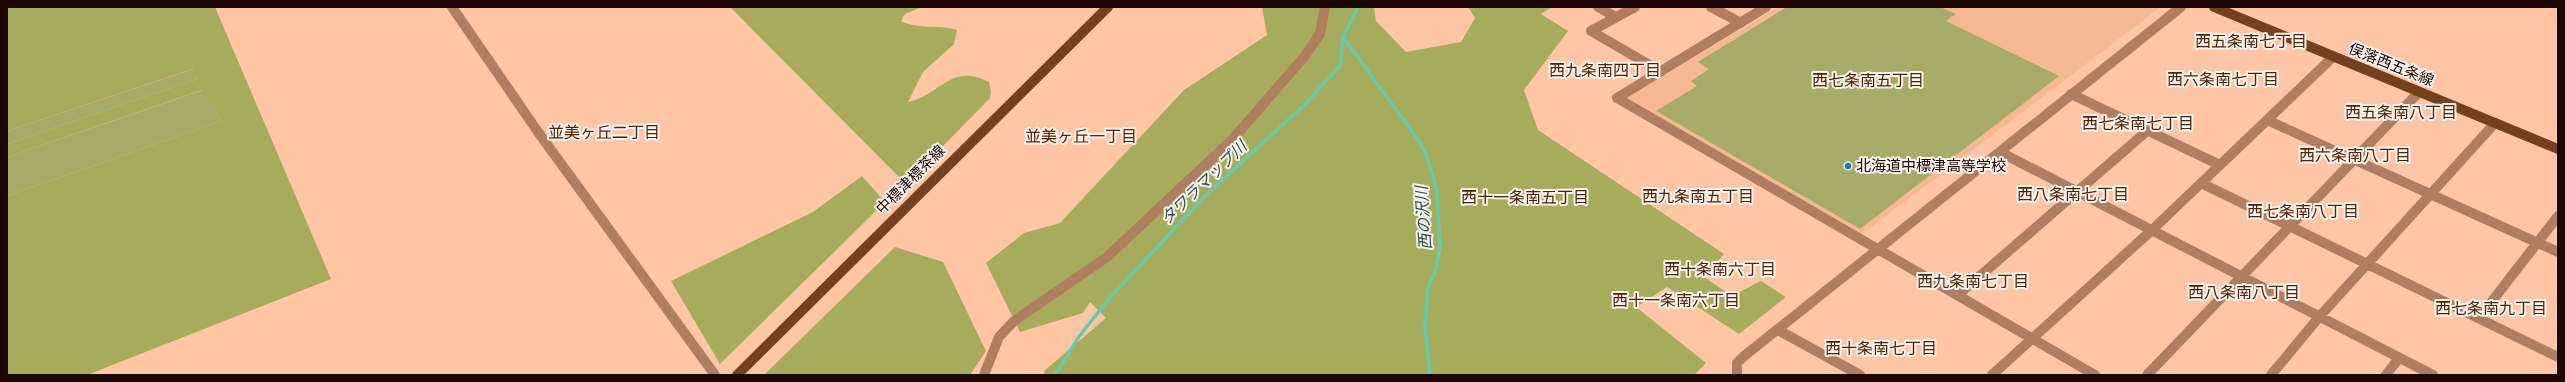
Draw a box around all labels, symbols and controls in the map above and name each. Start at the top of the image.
district label: 西五条南七丁目 [2195,33,2307,50]
street label: 俣落西五条線 [2346,40,2436,89]
district label: 西九条南四丁目 [1549,62,1661,79]
district label: 西六条南七丁目 [2167,71,2279,88]
district label: 西七条南五丁目 [1812,72,1924,89]
district label: 西五条南八丁目 [2345,104,2457,121]
district label: 西七条南七丁目 [2082,115,2194,132]
district label: 並美ヶ丘二丁目 [548,124,660,141]
district label: 並美ヶ丘一丁目 [1025,128,1137,145]
water label: タワラマップ川 [1157,136,1251,228]
street label: 中標津標茶線 [873,142,948,217]
district label: 西六条南八丁目 [2299,147,2411,164]
place label: 北海道中標津高等学校 [1856,157,2006,174]
marker: 北海道中標津高等学校 [1843,161,1853,171]
water label: 西の沢川 [1413,184,1434,251]
district label: 西八条南七丁目 [2017,186,2129,203]
district label: 西九条南五丁目 [1642,188,1754,205]
district label: 西十一条南五丁目 [1461,189,1589,206]
district label: 西七条南八丁目 [2247,203,2359,220]
district label: 西十条南六丁目 [1664,261,1776,278]
district label: 西九条南七丁目 [1917,273,2029,290]
district label: 西八条南八丁目 [2188,284,2300,301]
district label: 西十一条南六丁目 [1612,292,1740,309]
district label: 西七条南九丁目 [2435,300,2547,317]
district label: 西十条南七丁目 [1825,340,1937,357]

